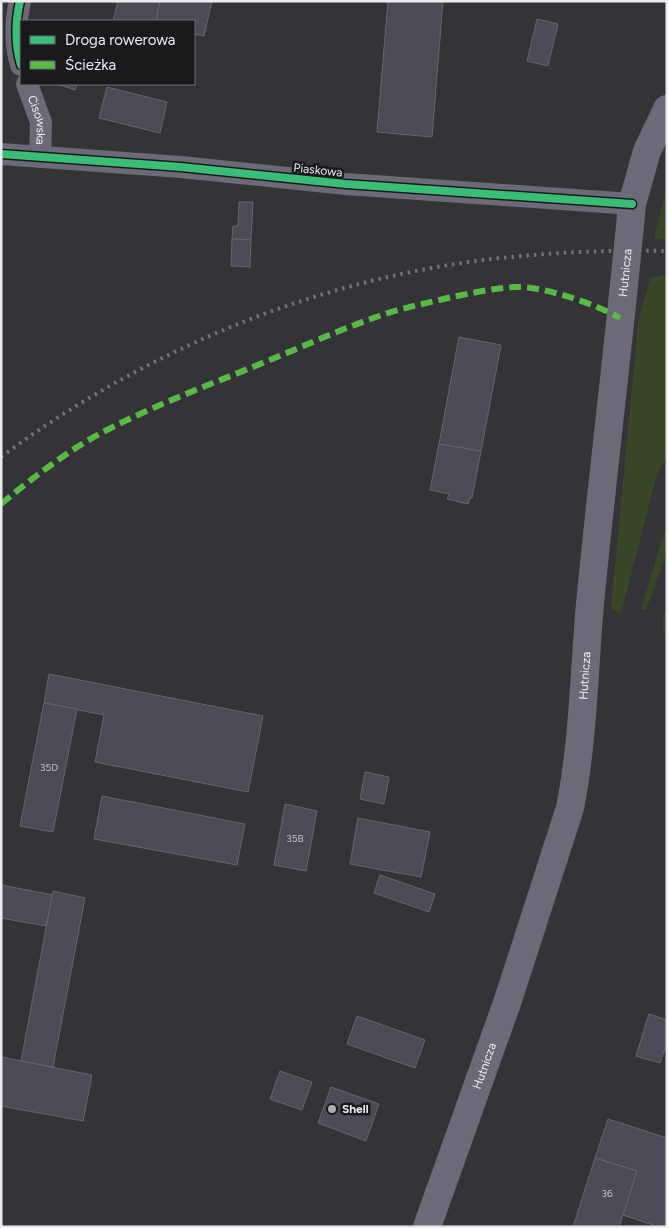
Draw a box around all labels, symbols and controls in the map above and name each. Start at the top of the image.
legend [20,20,195,85]
text: Droga rowerowa [65,31,175,49]
text: Ścieżka [65,56,116,74]
street label: Cisowska [25,93,48,145]
street label: Piaskowa [293,160,343,180]
street label: Hutnicza [616,248,635,298]
street label: Hutnicza [576,651,593,700]
house number: 35D [40,761,58,774]
house number: 35B [286,832,304,845]
street label: Hutnicza [470,1041,499,1091]
place label: Shell [342,1102,369,1116]
marker: Shell [326,1103,338,1115]
house number: 36 [601,1187,613,1200]

